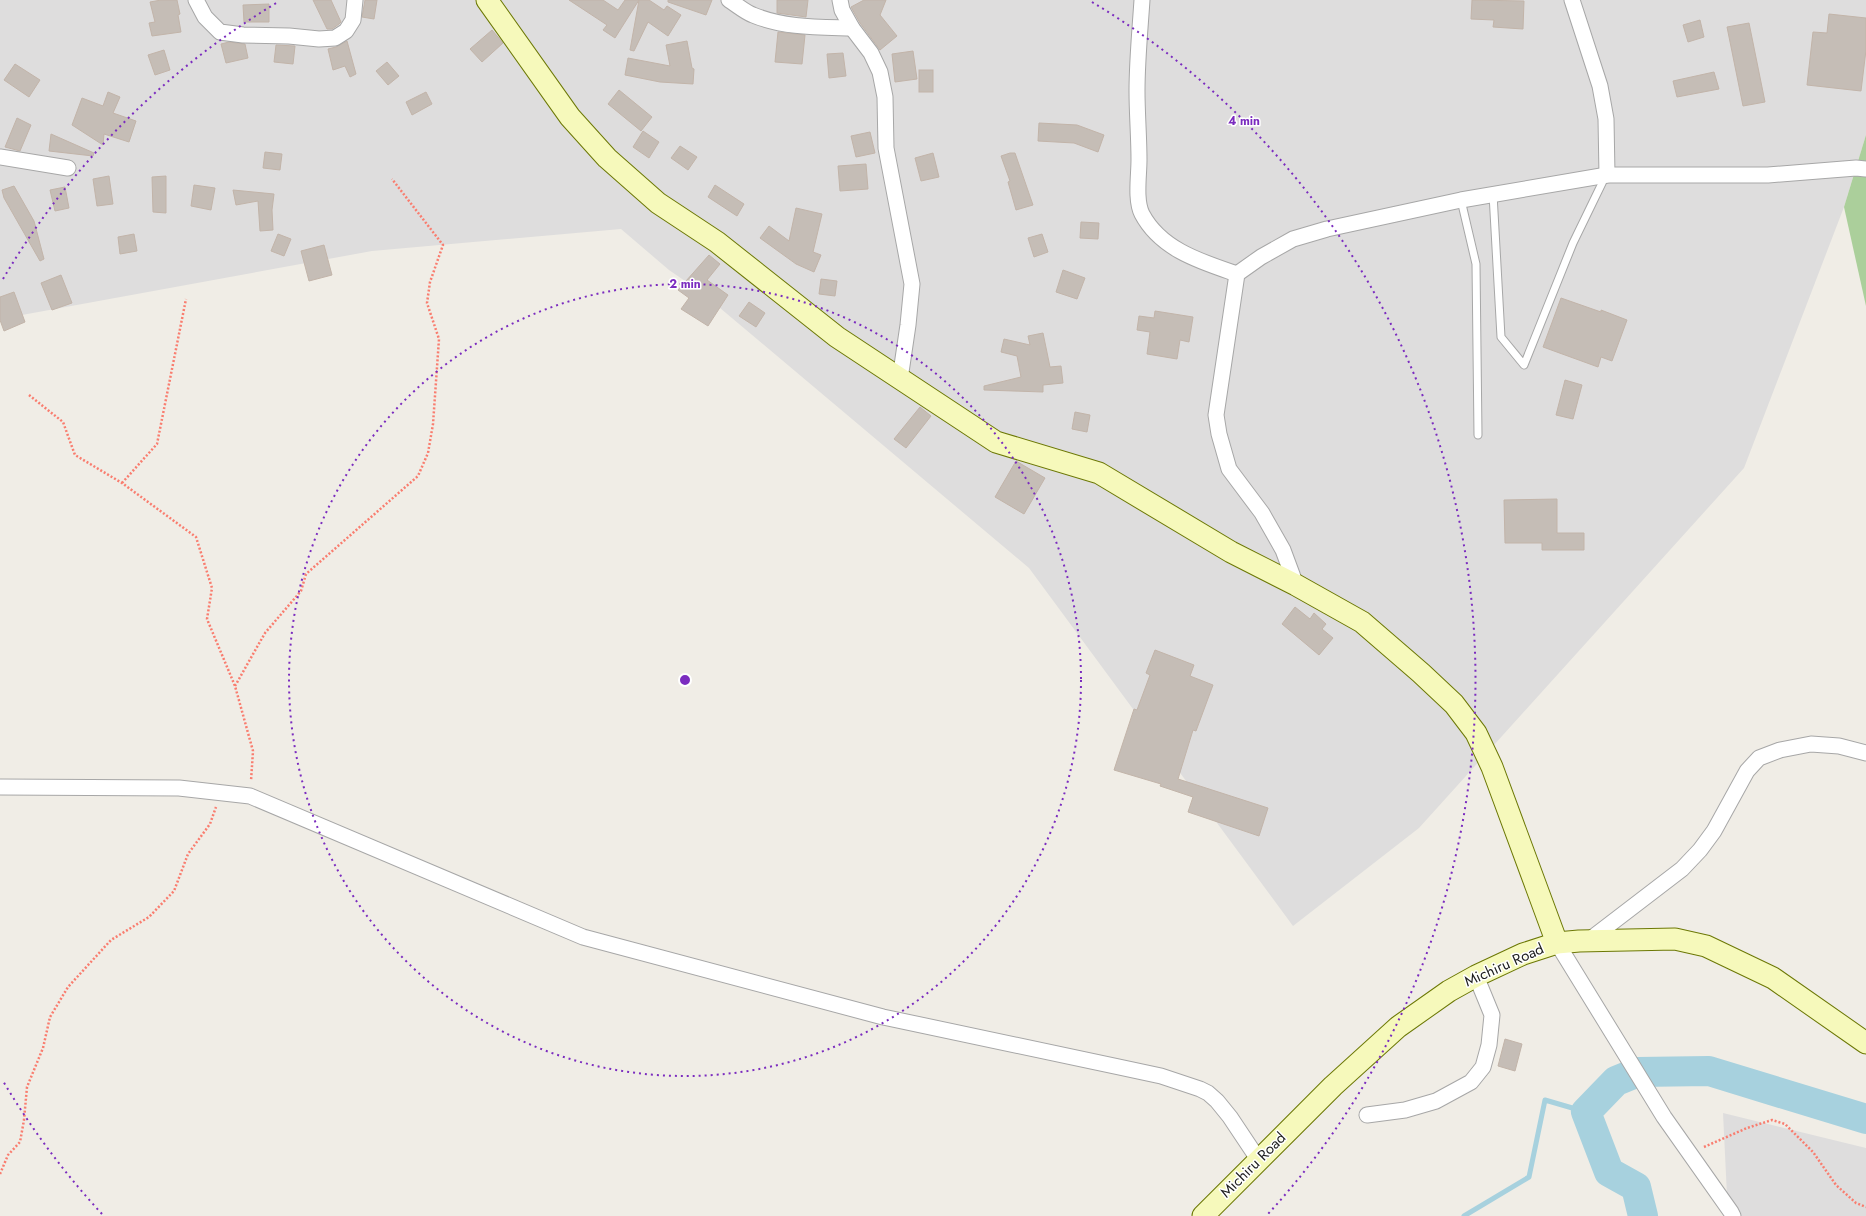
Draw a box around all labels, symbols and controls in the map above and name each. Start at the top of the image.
text: 4 min [1228,112,1260,130]
text: 2 min [669,275,701,293]
centre of rings [678,673,692,687]
street label: Michiru Road [1461,938,1547,992]
street label: Michiru Road [1215,1127,1291,1203]

